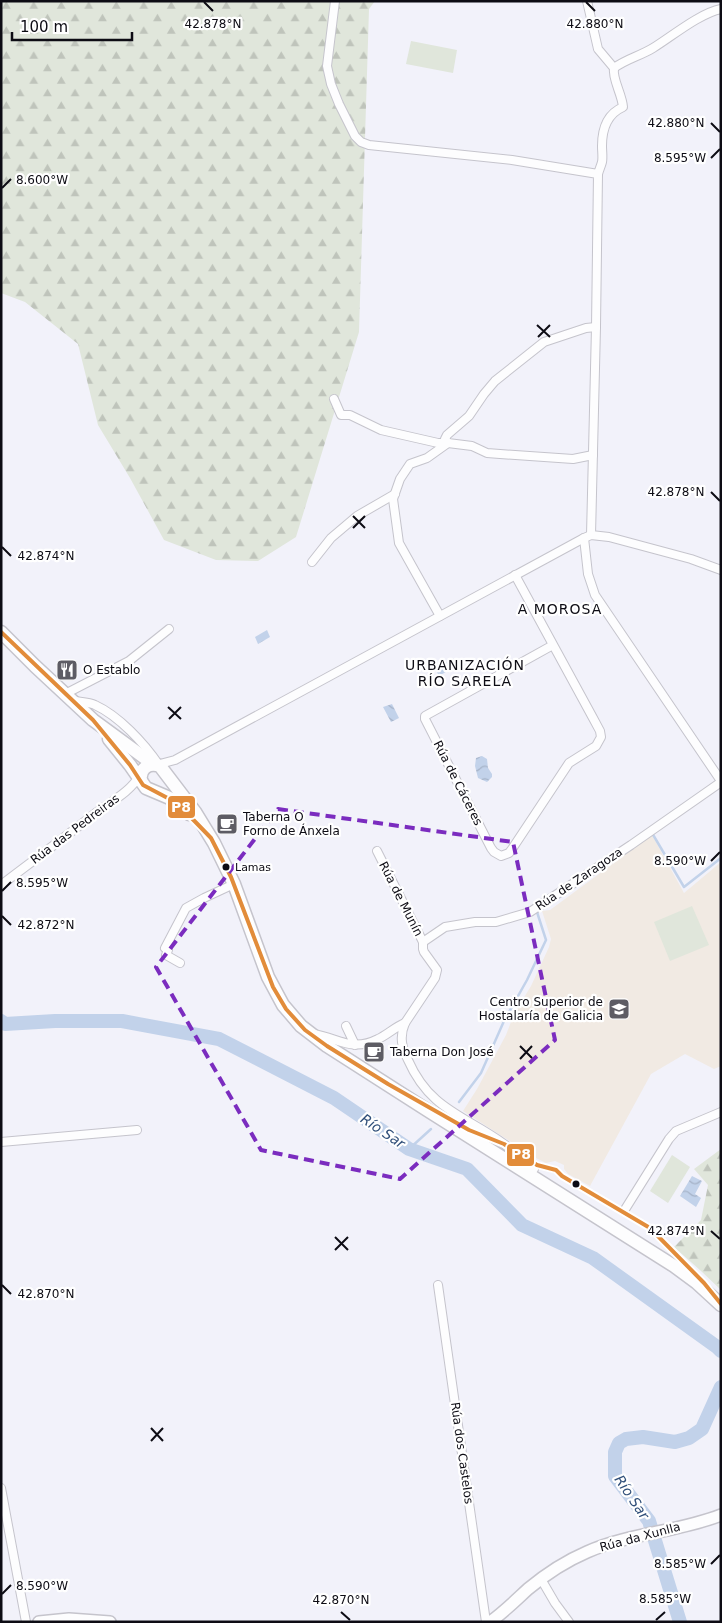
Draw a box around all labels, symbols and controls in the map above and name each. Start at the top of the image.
scale bar [12,10,132,42]
text: 42.878°N [185,17,241,31]
text: 42.880°N [567,17,623,31]
text: 100 m [20,18,68,36]
text: 42.880°N [648,116,704,130]
text: 8.595°W [654,151,706,165]
text: 8.600°W [16,173,68,187]
text: 42.878°N [648,485,704,499]
text: 42.874°N [18,549,74,563]
district label: A MOROSA [518,601,602,617]
district label: URBANIZACIÓN RÍO SARELA [405,656,525,689]
restaurant icon: O Establo [55,658,79,682]
place label: O Establo [83,663,140,677]
street label: Rúa de Cáceres [431,738,485,828]
street label: Rúa das Pedreiras [28,791,122,867]
line badge: P8 [167,795,196,819]
text: P8 [171,799,191,815]
place label: Taberna O Forno de Ánxela [242,810,340,838]
cafe icon: Taberna O Forno de Ánxela [215,812,239,836]
street label: Rúa de Zaragoza [533,845,625,913]
text: 8.590°W [654,854,706,868]
street label: Rúa de Munín [376,859,426,939]
place label: Lamas [235,861,271,874]
marker: Lamas [221,862,231,872]
text: 8.595°W [16,876,68,890]
text: 42.872°N [18,918,74,932]
place label: Centro Superior de Hostalaría de Galicia [479,995,603,1023]
school or university icon: Centro Superior de Hostalaría de Galicia [607,997,631,1021]
cafe icon: Taberna Don José [362,1040,386,1064]
place label: Taberna Don José [389,1045,494,1059]
water label: Río Sar [358,1110,409,1152]
line badge: P8 [506,1143,535,1167]
text: P8 [511,1146,531,1162]
unlabelled marker [571,1179,581,1189]
text: 42.874°N [648,1224,704,1238]
text: 42.870°N [18,1287,74,1301]
street label: Rúa dos Castelos [448,1401,476,1505]
water label: Río Sar [611,1472,653,1523]
street label: Rúa da Xunlla [598,1520,682,1554]
text: 8.585°W [654,1557,706,1571]
text: 8.590°W [16,1579,68,1593]
text: 8.585°W [639,1592,691,1606]
text: 42.870°N [313,1593,369,1607]

